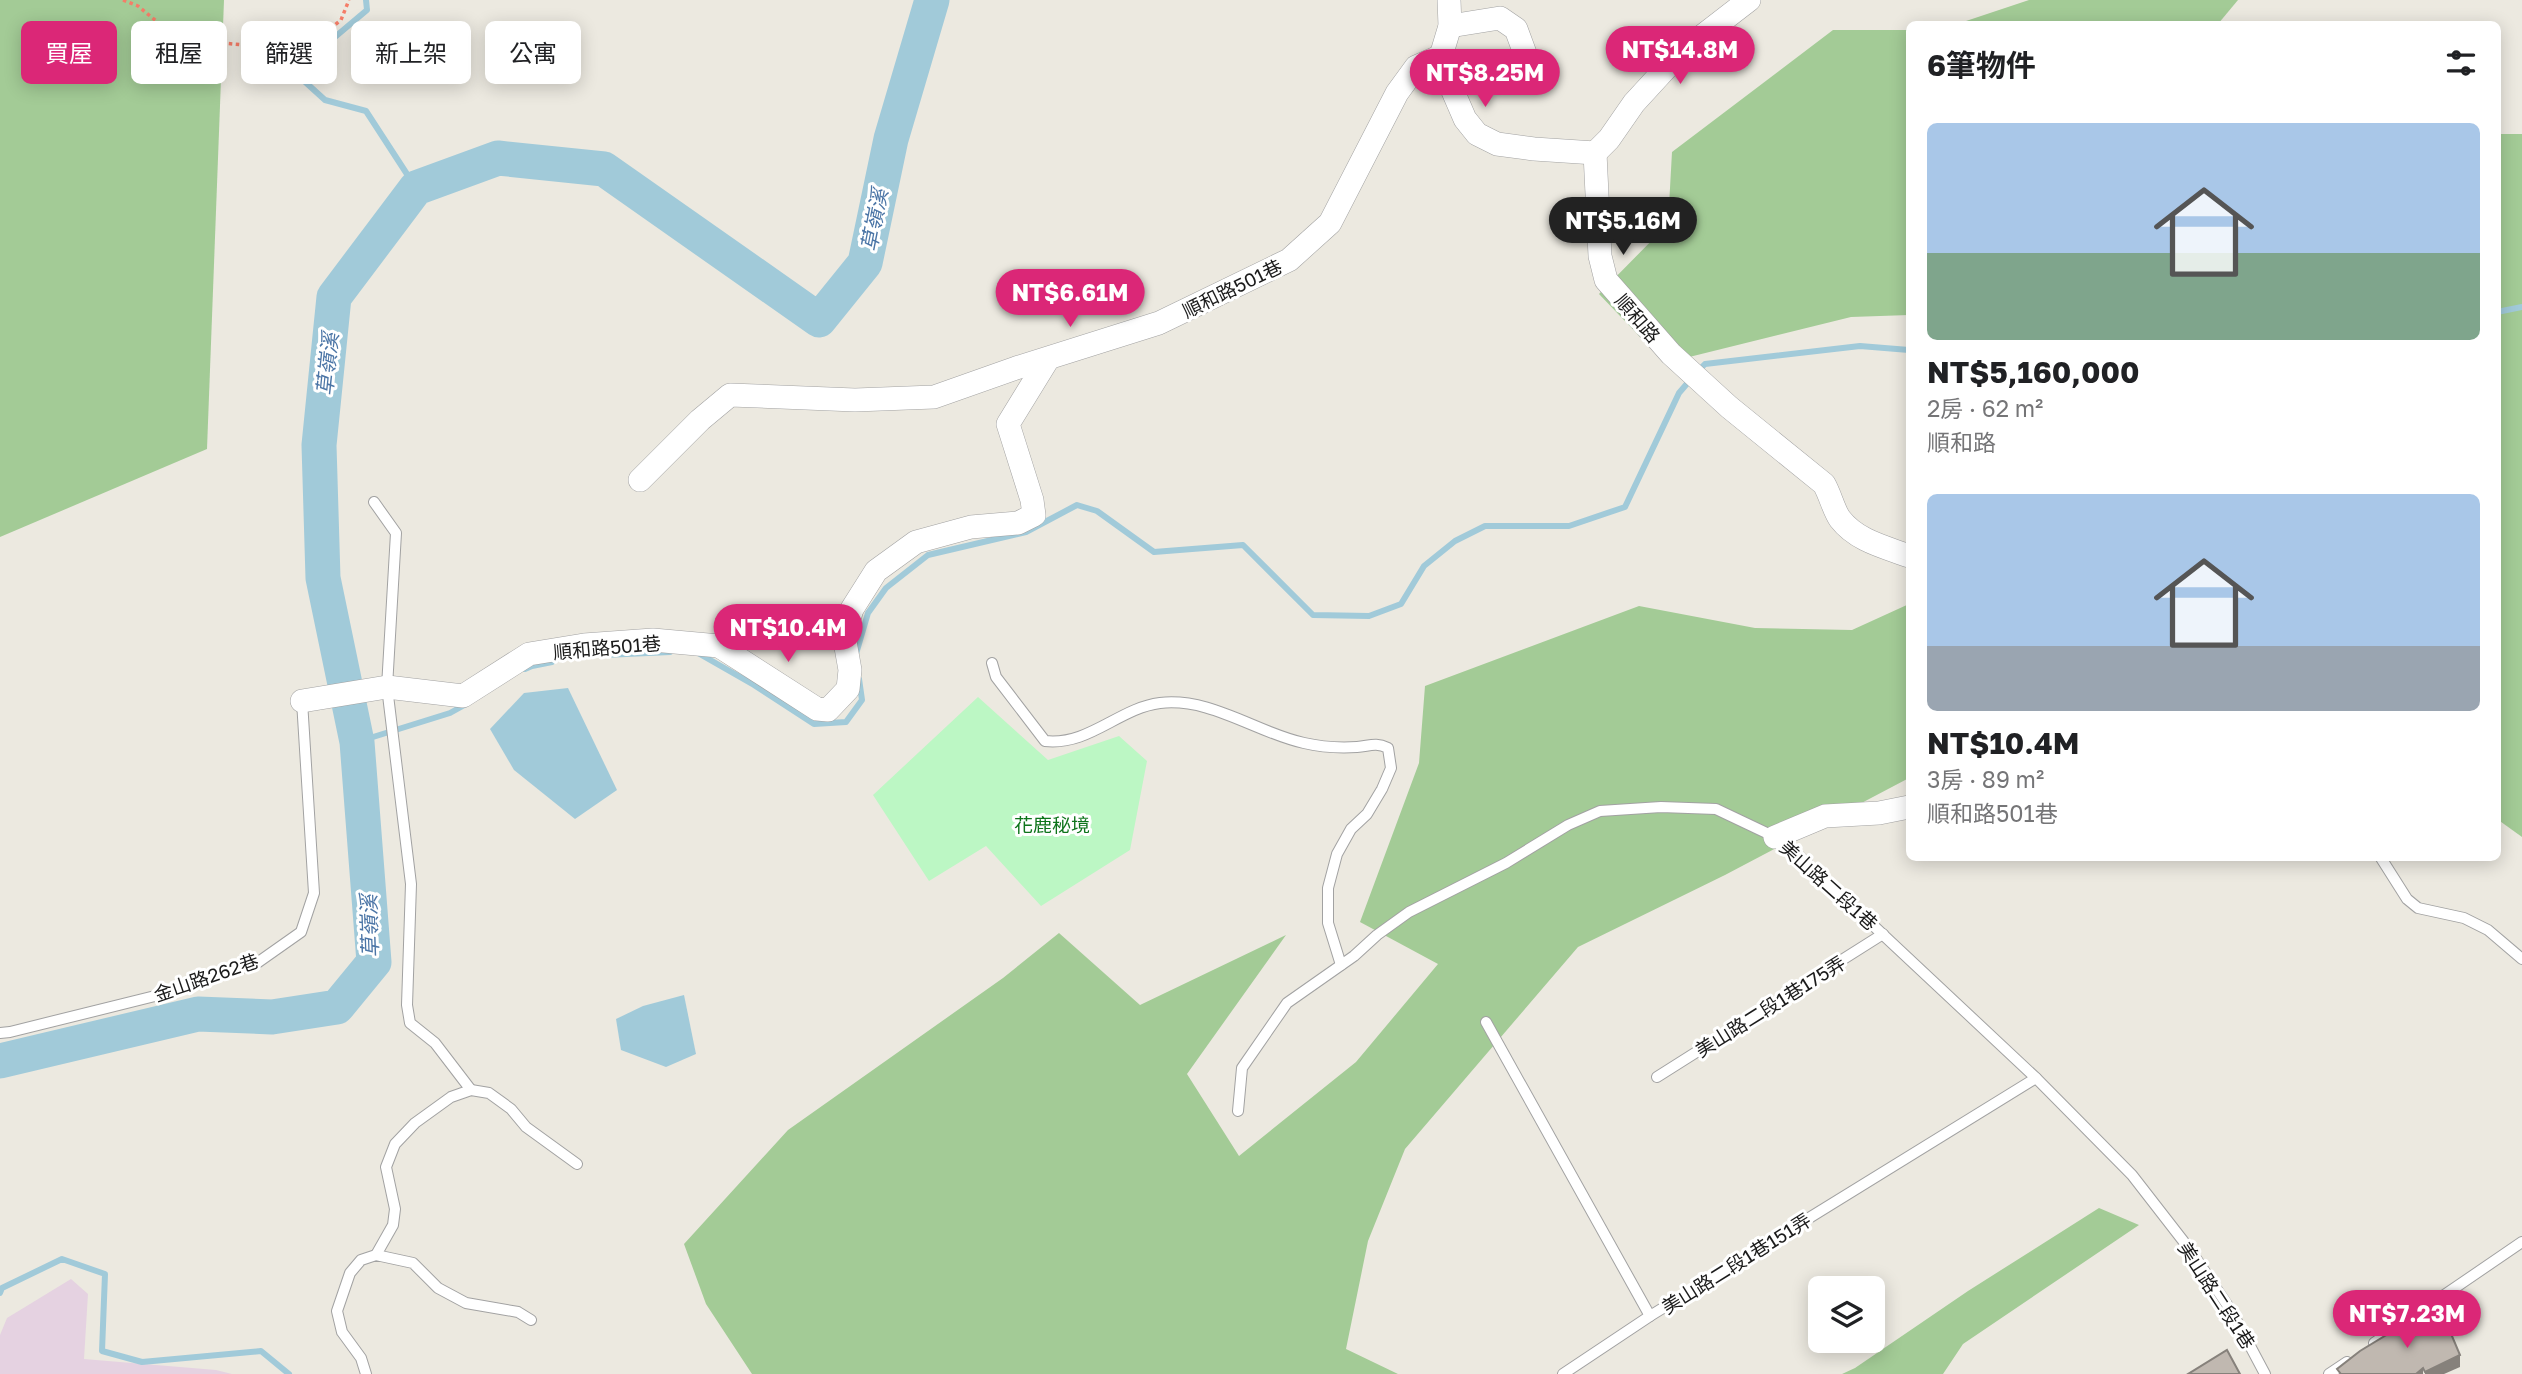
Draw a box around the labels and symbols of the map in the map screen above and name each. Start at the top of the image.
pin: NT$14.8M [1608,27,1752,86]
pin: NT$8.25M [1413,50,1557,109]
water label: 草嶺溪 [855,184,893,253]
pin: NT$5.16M [1551,198,1695,257]
street label: 順和路501巷 [1178,254,1286,322]
pin: NT$6.61M [998,270,1142,329]
street label: 順和路 [1611,289,1665,347]
water label: 草嶺溪 [311,328,344,397]
pin: NT$10.4M [716,604,860,664]
street label: 順和路501巷 [552,631,662,663]
park label: 花鹿秘境 [1014,813,1090,836]
street label: 美山路二段1巷 [1776,835,1882,935]
water label: 草嶺溪 [355,891,383,958]
street label: 金山路262巷 [150,948,262,1006]
street label: 美山路二段1巷175弄 [1691,951,1849,1061]
street label: 美山路二段1巷151弄 [1657,1208,1815,1318]
street label: 美山路二段1巷 [2174,1237,2260,1353]
pin: NT$7.23M [2335,1290,2479,1350]

